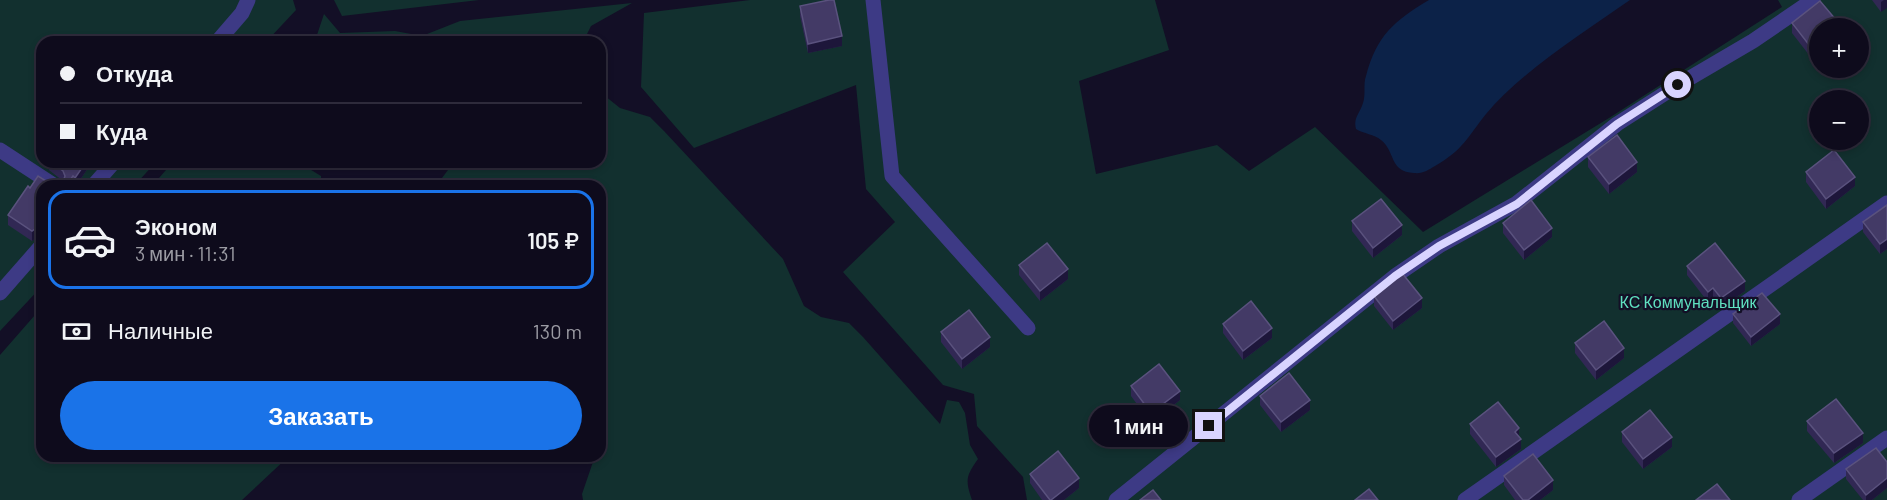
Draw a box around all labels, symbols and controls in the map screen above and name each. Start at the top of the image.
map controls [1809,18,1869,150]
button: + [1809,18,1869,78]
text: Откуда [96,60,173,86]
route start [1664,71,1691,98]
button: − [1809,90,1869,150]
text: Куда [96,118,147,144]
icon: car [63,213,117,267]
text: Эконом [135,213,218,239]
text: 105 ₽ [527,227,579,253]
text: 3 мин · 11:31 [135,241,235,265]
park label: КС Коммунальщик [1620,292,1757,311]
icon: cash [60,315,93,348]
text: Наличные [108,317,213,343]
text: 130 m [533,319,582,343]
button: Заказать [60,381,582,450]
callout: 1 мин [1089,405,1188,447]
route end [1195,412,1222,439]
text: 1 мин [1113,414,1164,438]

